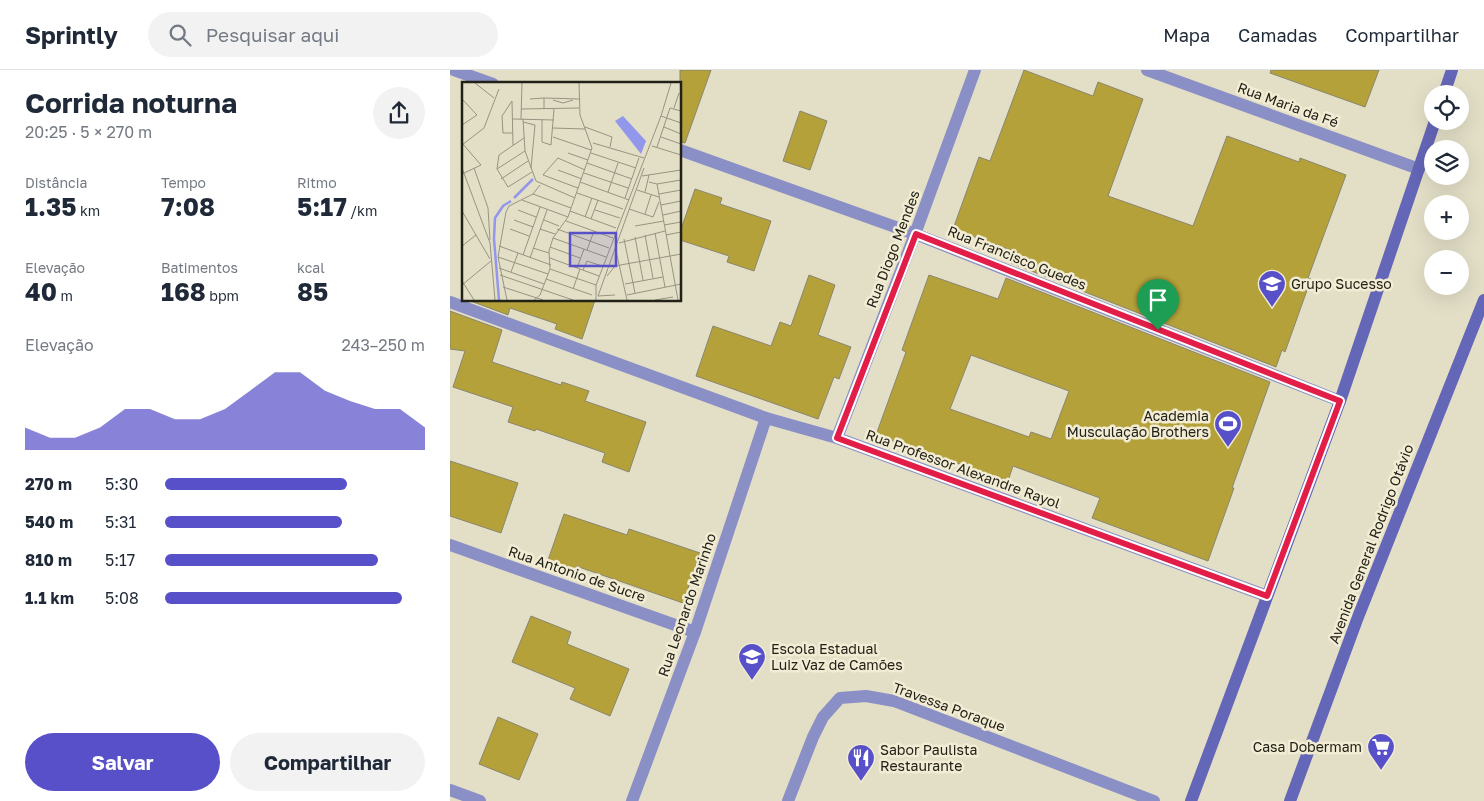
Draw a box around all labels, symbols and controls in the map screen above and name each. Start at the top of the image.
search box [148,12,498,57]
text: Sprintly [25,20,118,49]
icon: search [166,21,194,49]
text: Pesquisar aqui [206,23,339,46]
text: Mapa [1163,24,1210,46]
text: Camadas [1238,24,1317,46]
text: Compartilhar [1345,24,1459,46]
street label: Rua Maria da Fé [1235,78,1341,131]
inset map [462,82,681,301]
map controls [1424,85,1469,295]
button: locate [1424,85,1469,130]
text: Corrida noturna [25,86,237,119]
button: share [373,87,425,139]
text: 20:25 · 5 × 270 m [25,122,152,142]
button: layers [1424,140,1469,185]
text: Distância [25,174,87,191]
text: Tempo [161,174,206,191]
text: Ritmo [297,174,337,191]
street label: Rua Diogo Mendes [862,188,923,310]
text: 1.35 [25,191,76,222]
text: 7:08 [161,191,215,222]
text: 5:17 [297,191,347,222]
button: + [1424,195,1469,240]
text: km [76,202,100,219]
text: /km [347,202,377,219]
street label: Rua Francisco Guedes [945,222,1089,293]
button: − [1424,250,1469,295]
text: Elevação [25,259,85,276]
text: Batimentos [161,259,238,276]
text: kcal [297,259,325,276]
school or university icon: Grupo Sucesso [1257,269,1287,308]
place label: Grupo Sucesso [1291,275,1392,292]
text: 40 [25,276,57,307]
text: 168 [161,276,206,307]
text: 85 [297,276,328,307]
pin [1137,279,1179,330]
icon: arrive [1144,286,1172,314]
text: m [57,287,73,304]
text: bpm [206,287,239,304]
text: Elevação [25,335,94,355]
text: 243–250 m [341,335,425,355]
place label: Academia Musculação Brothers [1067,407,1209,440]
sports icon: Academia Musculação Brothers [1213,409,1243,448]
street label: Rua Professor Alexandre Rayol [864,425,1063,512]
street label: Avenida General Rodrigo Otávio [1325,442,1416,646]
text: 270 m [25,474,72,494]
text: 5:30 [105,474,138,494]
text: 540 m [25,512,73,532]
text: 5:31 [105,512,136,532]
street label: Rua Leonardo Marinho [654,531,719,679]
street label: Rua Antonio de Sucre [506,542,648,605]
text: 810 m [25,550,72,570]
text: 5:17 [105,550,135,570]
text: 1.1 km [25,588,74,608]
text: 5:08 [105,588,139,608]
place label: Escola Estadual Luiz Vaz de Camões [771,640,903,673]
school or university icon: Escola Estadual Luiz Vaz de Camões [737,642,767,681]
street label: Travessa Poraque [891,678,1008,735]
supermarket icon: Casa Dobermam [1366,732,1396,771]
button: Salvar [25,733,220,791]
button: Compartilhar [230,733,425,791]
place label: Casa Dobermam [1253,738,1362,755]
place label: Sabor Paulista Restaurante [880,741,977,774]
restaurant icon: Sabor Paulista Restaurante [846,743,876,782]

